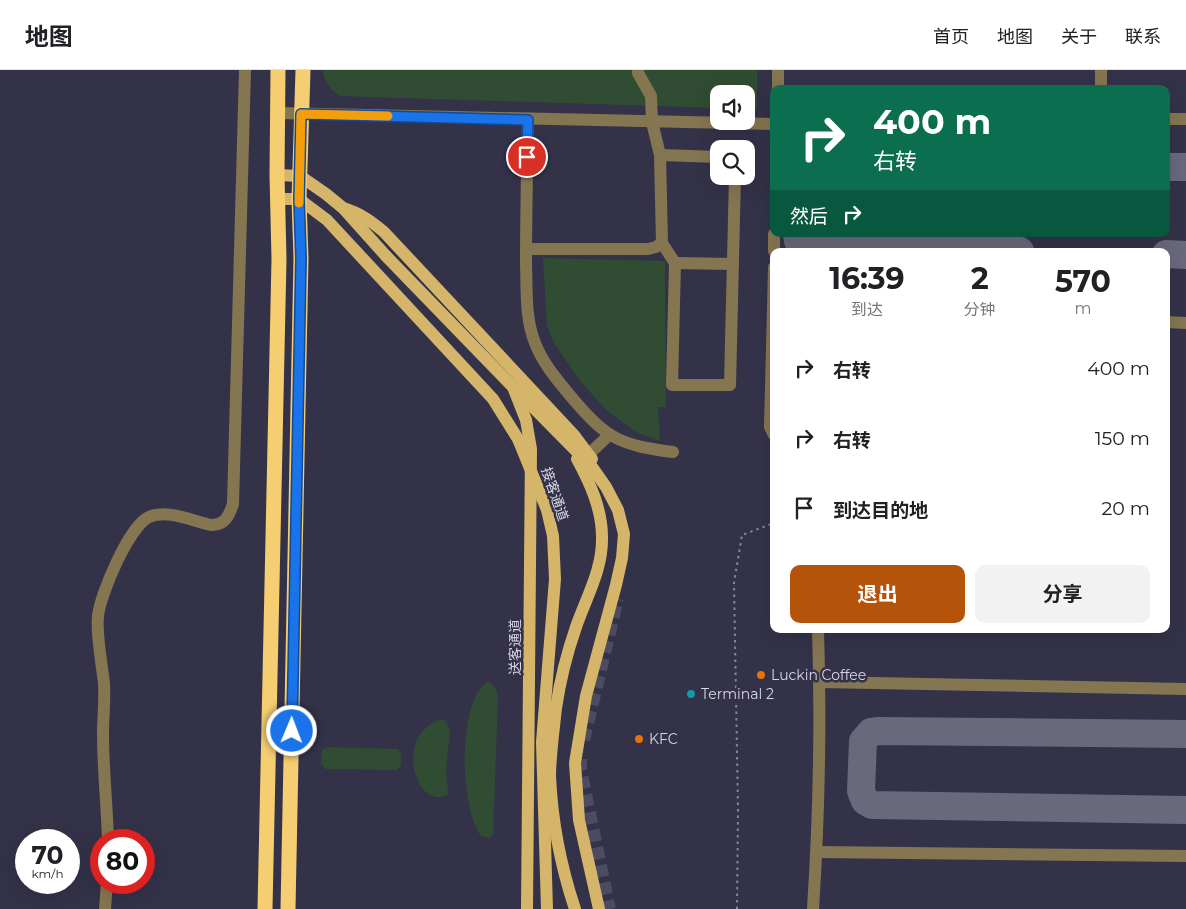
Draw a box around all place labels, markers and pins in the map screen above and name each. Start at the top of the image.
pin [506,136,548,178]
place label: Luckin Coffee [771,666,866,684]
marker: Luckin Coffee [755,669,767,681]
place label: Terminal 2 [701,685,774,703]
marker: Terminal 2 [685,688,697,700]
place label: KFC [649,730,678,748]
marker: KFC [633,733,645,745]

